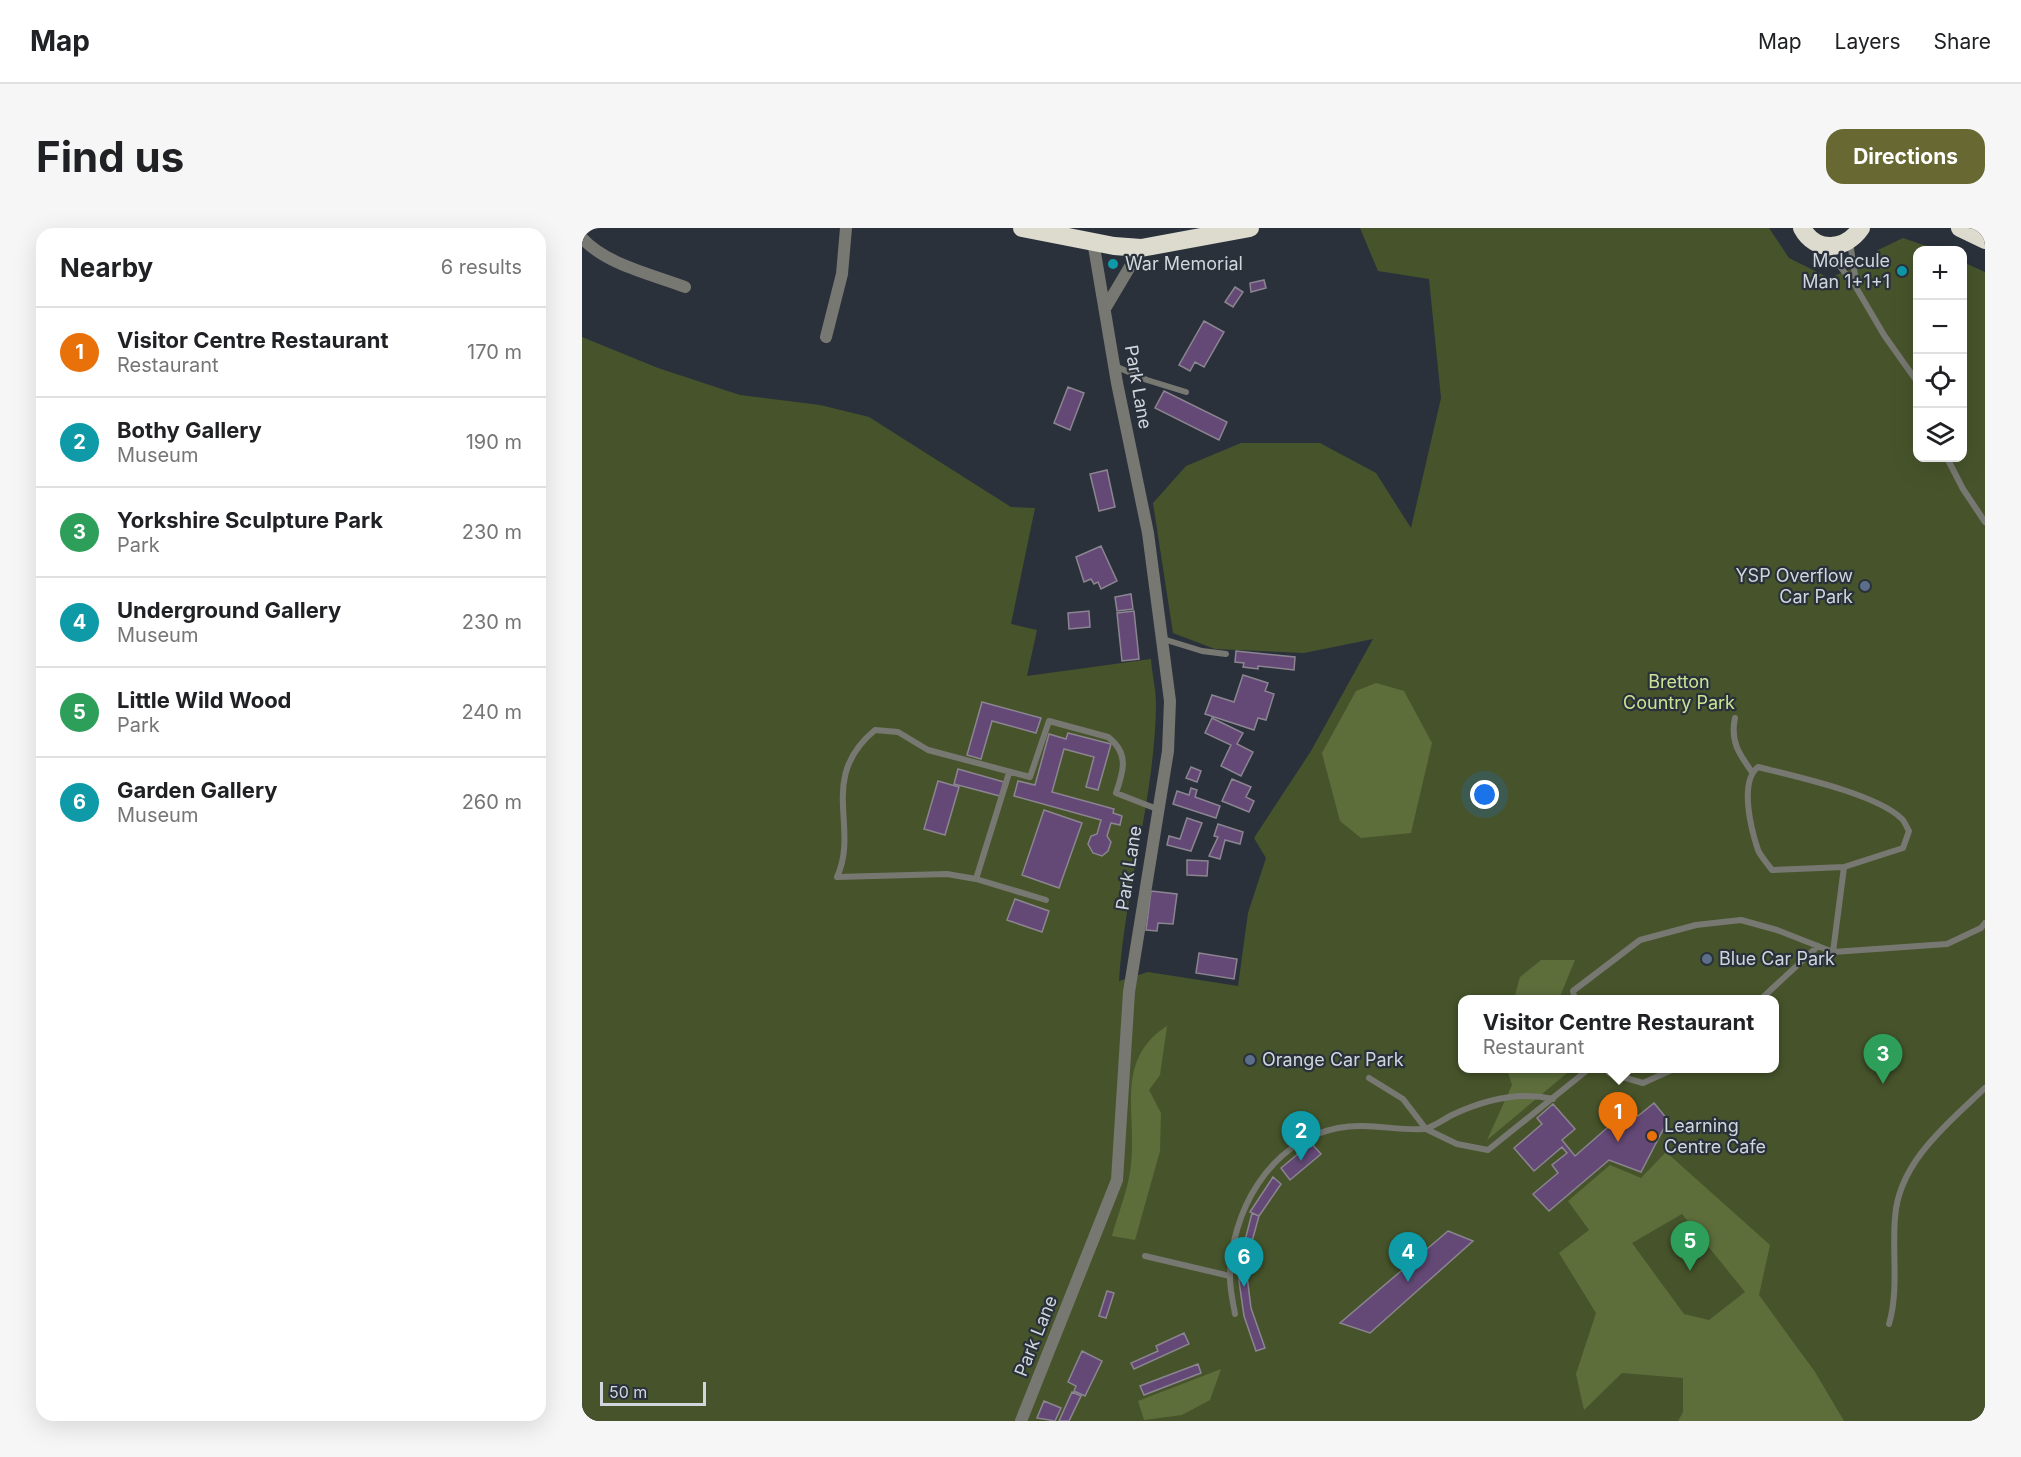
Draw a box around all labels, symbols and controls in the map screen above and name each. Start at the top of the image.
text: Map [30,24,90,58]
text: Map [1758,29,1802,54]
text: Layers [1835,29,1901,54]
text: Share [1934,29,1991,54]
button: Directions [1826,129,1985,184]
text: Find us [36,131,184,182]
map controls [1913,246,1967,462]
button: + [1913,246,1967,300]
place label: Molecule Man 1+1+1 [1802,250,1890,292]
text: Nearby [60,252,153,283]
place label: War Memorial [1125,253,1243,274]
text: 6 results [441,255,522,279]
marker: War Memorial [1106,257,1120,271]
marker: Molecule Man 1+1+1 [1895,264,1909,278]
button: − [1913,300,1967,354]
text: Visitor Centre Restaurant [117,327,388,353]
text: 1 [75,340,84,364]
text: 170 m [467,340,522,364]
street label: Park Lane [1121,343,1156,431]
text: Restaurant [117,353,219,377]
button: locate [1913,354,1967,408]
button: layers [1913,408,1967,462]
text: Bothy Gallery [117,417,262,443]
text: 2 [73,430,86,454]
text: 190 m [466,430,522,454]
text: Museum [117,443,198,467]
text: Yorkshire Sculpture Park [117,507,383,533]
text: 3 [73,520,86,544]
text: 230 m [462,520,522,544]
text: Park [117,533,160,557]
place label: YSP Overflow Car Park [1735,565,1853,607]
marker: YSP Overflow Car Park [1858,579,1872,593]
text: Underground Gallery [117,597,341,623]
text: 4 [73,610,86,634]
text: 230 m [462,610,522,634]
text: Museum [117,623,198,647]
park label: Bretton Country Park [1623,671,1735,713]
text: Little Wild Wood [117,687,292,713]
text: 5 [73,700,86,724]
text: 240 m [461,700,522,724]
text: Park [117,713,160,737]
text: Garden Gallery [117,777,277,803]
your location [1470,780,1499,809]
text: 6 [73,790,86,814]
text: 260 m [462,790,522,814]
text: Museum [117,803,198,827]
street label: Park Lane [1111,824,1146,912]
place label: Blue Car Park [1719,948,1835,969]
marker: Blue Car Park [1700,952,1714,966]
popup [1458,995,1779,1073]
text: Visitor Centre Restaurant [1483,1009,1754,1035]
pin: 3 [1864,1034,1902,1084]
text: Restaurant [1483,1035,1584,1059]
place label: Orange Car Park [1262,1049,1404,1070]
marker: Orange Car Park [1243,1053,1257,1067]
pin: 1 [1598,1092,1638,1142]
pin: 2 [1282,1112,1320,1161]
place label: Learning Centre Cafe [1664,1115,1766,1157]
marker: Learning Centre Cafe [1645,1129,1659,1143]
pin: 5 [1670,1222,1710,1271]
pin: 4 [1388,1232,1428,1282]
pin: 6 [1224,1238,1264,1287]
street label: Park Lane [1010,1292,1061,1379]
scale bar [600,1379,706,1406]
text: 50 m [609,1382,647,1402]

